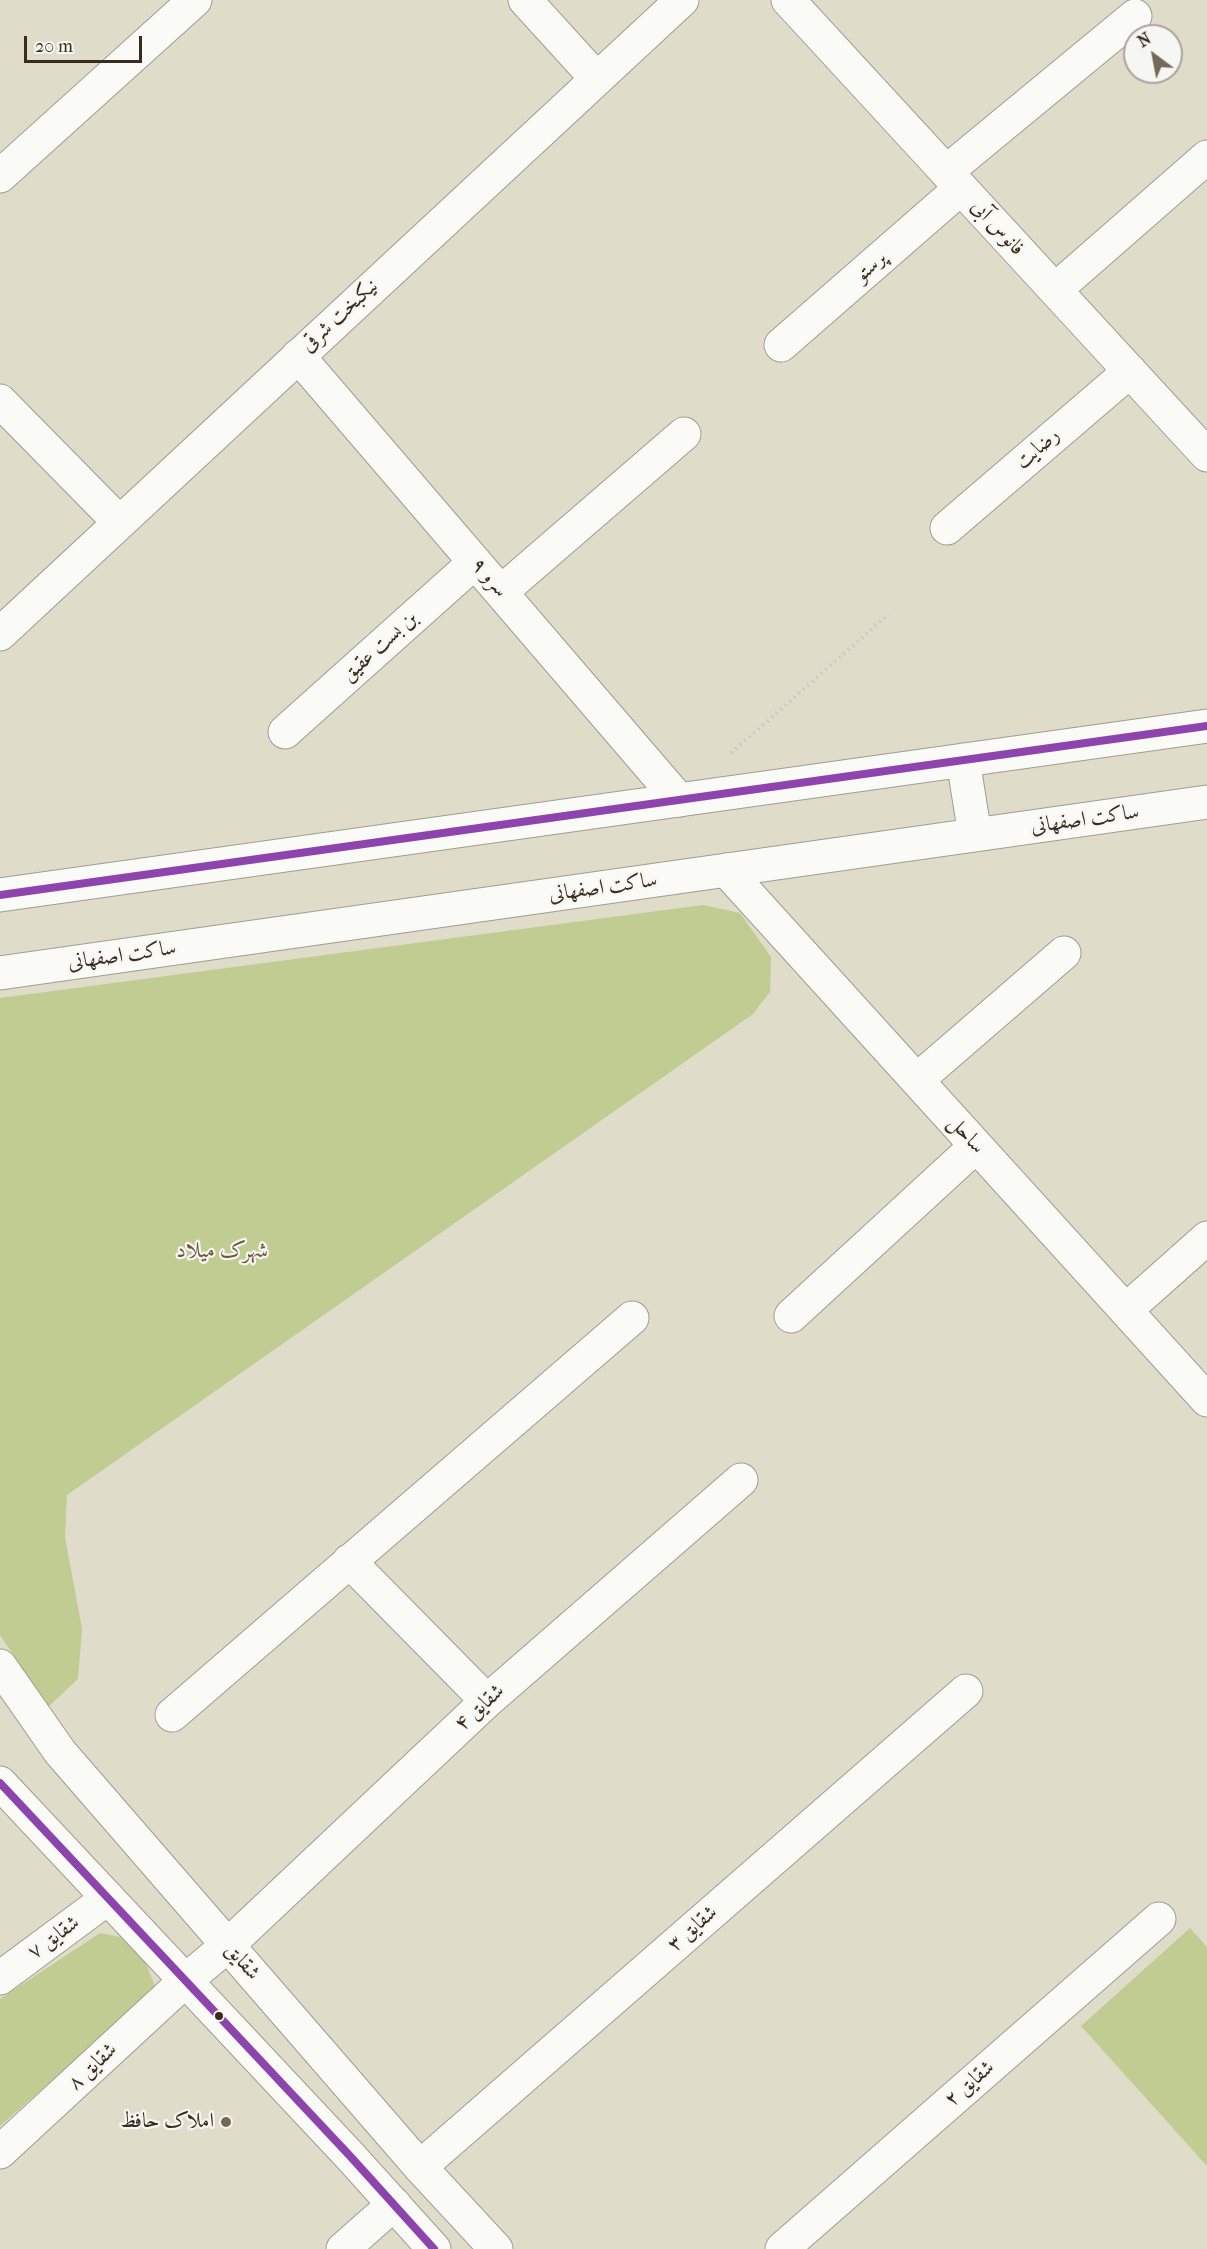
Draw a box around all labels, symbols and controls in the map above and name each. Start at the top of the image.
scale bar [27,24,146,62]
north arrow [1123,24,1183,84]
text: N [1134,29,1154,51]
text: 20 m [35,36,73,57]
street label: فانوس آبی [965,195,1029,261]
street label: پرستو [850,246,892,288]
street label: نیکبخت شرقی [296,274,384,358]
street label: رضایت [1011,423,1065,475]
street label: سرو ۹ [465,553,513,603]
street label: بن بست عقیق [337,606,423,688]
street label: ساکت اصفهانی [1029,800,1141,840]
street label: ساکت اصفهانی [547,868,659,908]
street label: ساکت اصفهانی [66,936,178,976]
street label: ساحل [942,1111,990,1159]
district label: شهرک میلاد [176,1239,268,1265]
street label: شقایق ۴ [450,1679,510,1737]
street label: شقایق ۳ [663,1900,723,1958]
street label: شقایق ۷ [23,1911,85,1965]
street label: شقایق [219,1938,265,1986]
unlabelled marker [213,2010,225,2022]
street label: شقایق ۸ [63,2038,123,2096]
street label: شقایق ۲ [940,2055,1000,2113]
place label: املاک حافظ [120,2109,214,2135]
marker: املاک حافظ [219,2115,233,2129]

